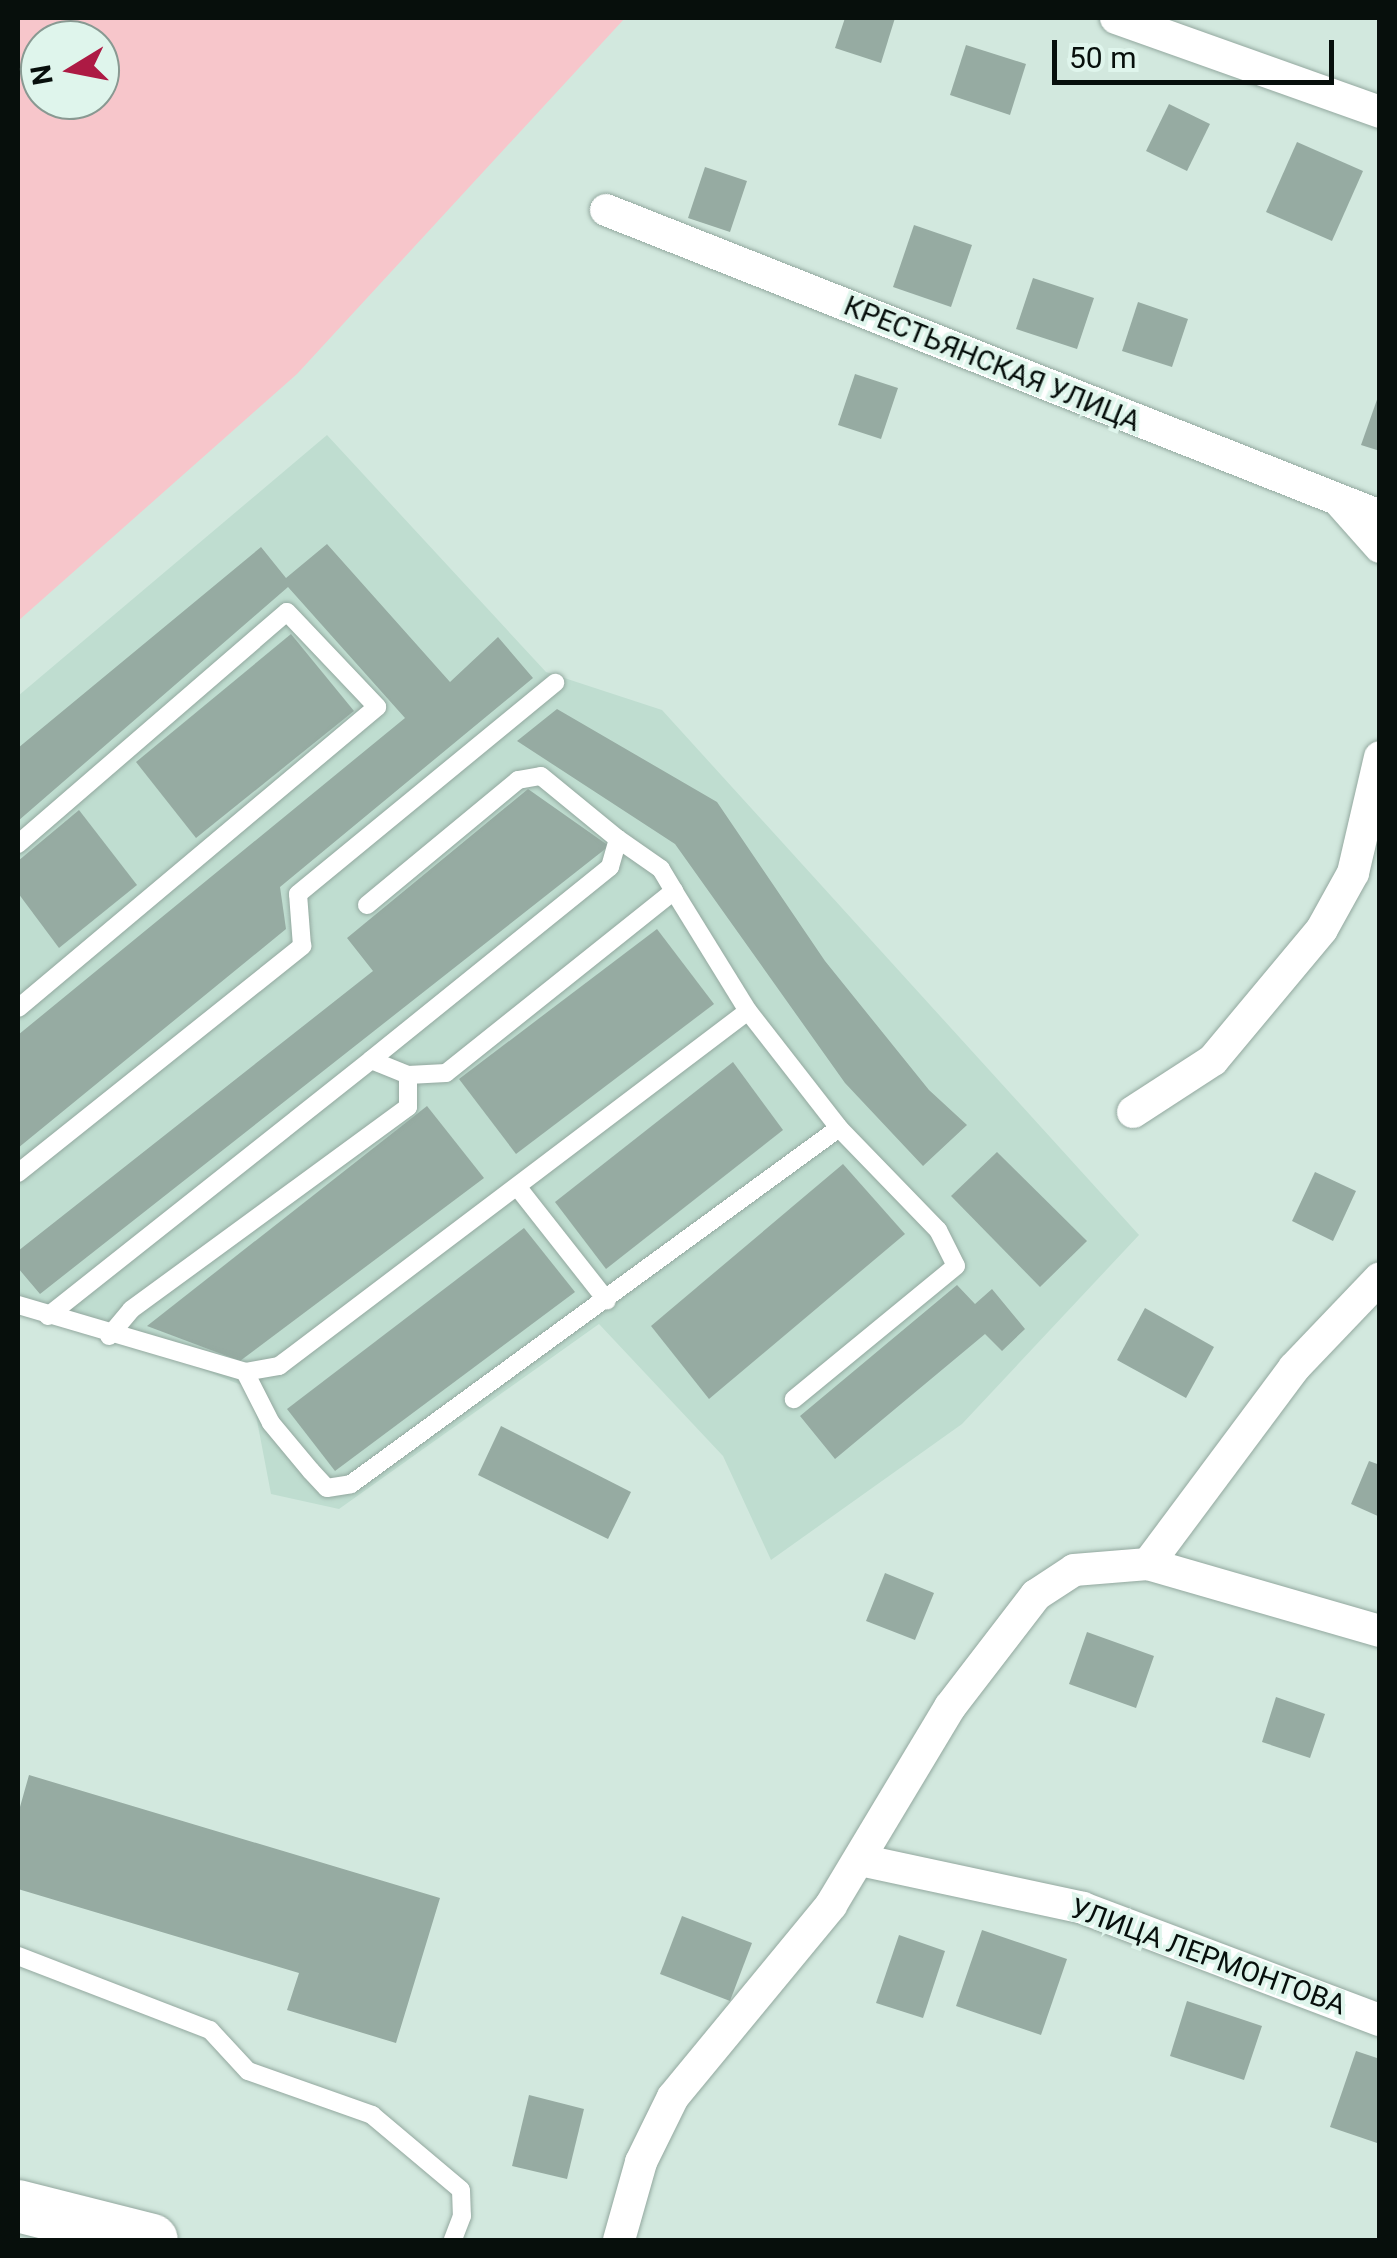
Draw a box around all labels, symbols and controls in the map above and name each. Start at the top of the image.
north arrow [20,20,120,120]
scale bar [1057,20,1340,82]
text: 50 m [1069,40,1136,75]
text: N [24,62,60,88]
street label: КРЕСТЬЯНСКАЯ УЛИЦА [839,289,1145,439]
street label: УЛИЦА ЛЕРМОНТОВА [1066,1892,1350,2022]

